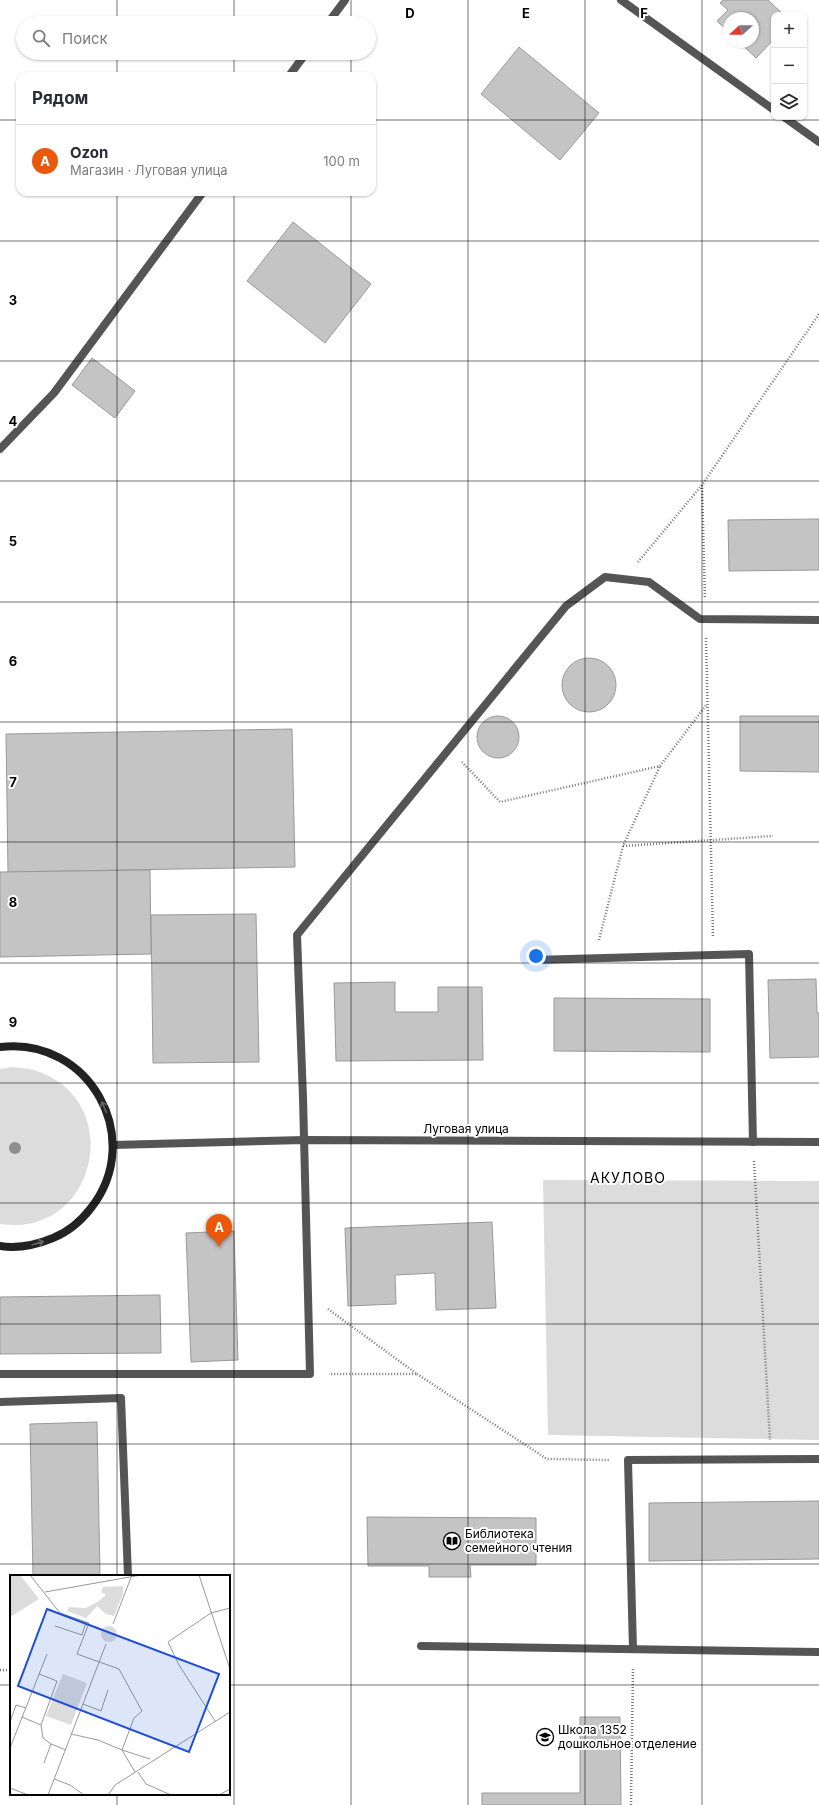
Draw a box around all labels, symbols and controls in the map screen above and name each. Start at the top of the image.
text: D [405,5,415,21]
text: E [522,5,530,21]
text: F [640,5,648,21]
north arrow [723,12,759,48]
map controls [771,12,807,120]
button: + [771,12,807,48]
search box [16,16,376,60]
icon: search [30,27,52,49]
text: Поиск [62,29,108,48]
button: − [771,48,807,84]
button: layers [771,84,807,120]
text: Рядом [32,88,88,108]
text: Ozon [70,143,108,162]
text: A [40,153,50,169]
text: 100 m [323,153,360,169]
text: Магазин · Луговая улица [70,162,228,178]
text: 3 [9,292,17,308]
text: 4 [9,413,18,429]
text: 5 [9,533,17,549]
text: 6 [9,653,17,669]
text: 7 [9,774,17,790]
text: 8 [9,894,17,910]
your location [526,946,546,966]
text: 9 [9,1014,17,1030]
one-way arrow [100,1101,108,1113]
street label: Луговая улица [423,1121,509,1136]
district label: АКУЛОВО [590,1169,666,1186]
pin: A [206,1214,232,1247]
one-way arrow [32,1239,45,1246]
place label: Библиотека семейного чтения [465,1526,572,1555]
library icon: Библиотека семейного чтения [442,1531,462,1551]
inset map [10,1575,230,1795]
place label: Школа 1352 дошкольное отделение [558,1722,697,1751]
school or university icon: Школа 1352 дошкольное отделение [535,1727,555,1747]

